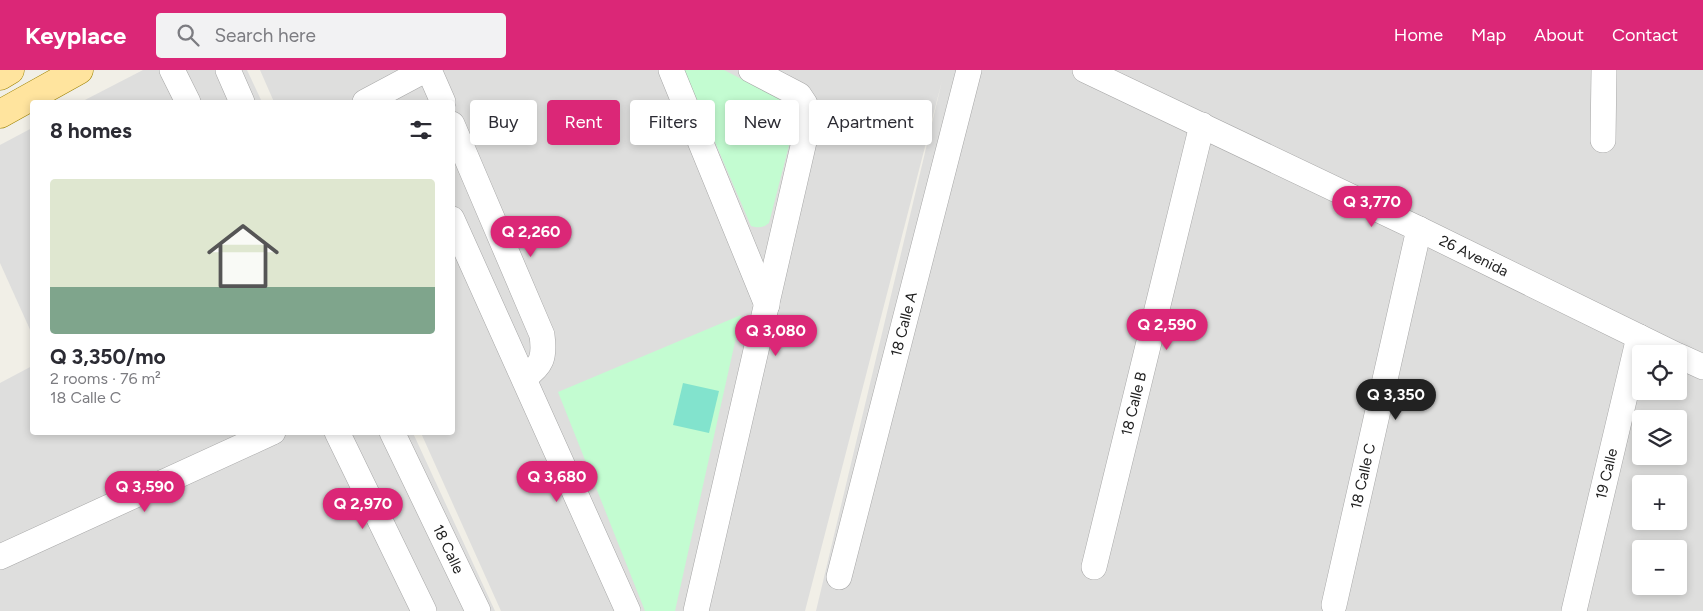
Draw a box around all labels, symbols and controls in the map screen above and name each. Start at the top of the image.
search box [156,13,506,58]
text: Keyplace [25,21,126,50]
icon: search [174,21,202,49]
text: Search here [214,24,316,47]
text: Home [1394,24,1443,46]
text: Map [1471,24,1506,46]
text: About [1534,24,1584,46]
text: Contact [1612,24,1678,46]
chip: Buy [470,100,537,145]
chip: Rent [547,100,620,145]
chip: Filters [630,100,715,145]
chip: New [725,100,799,145]
chip: Apartment [809,100,932,145]
icon: filters [407,116,435,144]
text: 8 homes [50,118,132,143]
pin: Q 3,770 [1326,186,1418,228]
text: Q 3,770 [1343,192,1401,211]
icon: home [198,211,288,301]
pin: Q 2,260 [485,216,577,258]
text: Q 2,260 [502,222,560,241]
street label: 26 Avenida [1436,231,1511,280]
street label: 18 Calle A [887,290,921,359]
pin: Q 2,590 [1121,308,1213,351]
pin: Q 3,080 [730,314,822,357]
text: Q 2,590 [1138,315,1196,334]
text: Q 3,080 [746,321,806,340]
text: Q 3,350/mo [50,344,166,369]
map controls [1632,345,1687,595]
button: locate [1632,345,1687,400]
text: 2 rooms · 76 m² [50,369,161,388]
street label: 18 Calle B [1117,370,1150,438]
pin: Q 3,350 [1350,378,1442,421]
text: Q 3,350 [1367,385,1425,404]
text: 18 Calle C [50,388,121,407]
button: layers [1632,410,1687,465]
street label: 18 Calle C [1347,441,1379,511]
street label: 19 Calle [1592,447,1621,501]
pin: Q 3,680 [511,460,603,503]
text: Q 3,680 [528,467,586,486]
pin: Q 3,590 [99,470,191,513]
button: + [1632,475,1687,530]
text: Q 3,590 [116,477,174,496]
pin: Q 2,970 [317,488,409,530]
text: Q 2,970 [334,494,392,513]
street label: 18 Calle [429,522,468,577]
button: − [1632,540,1687,595]

